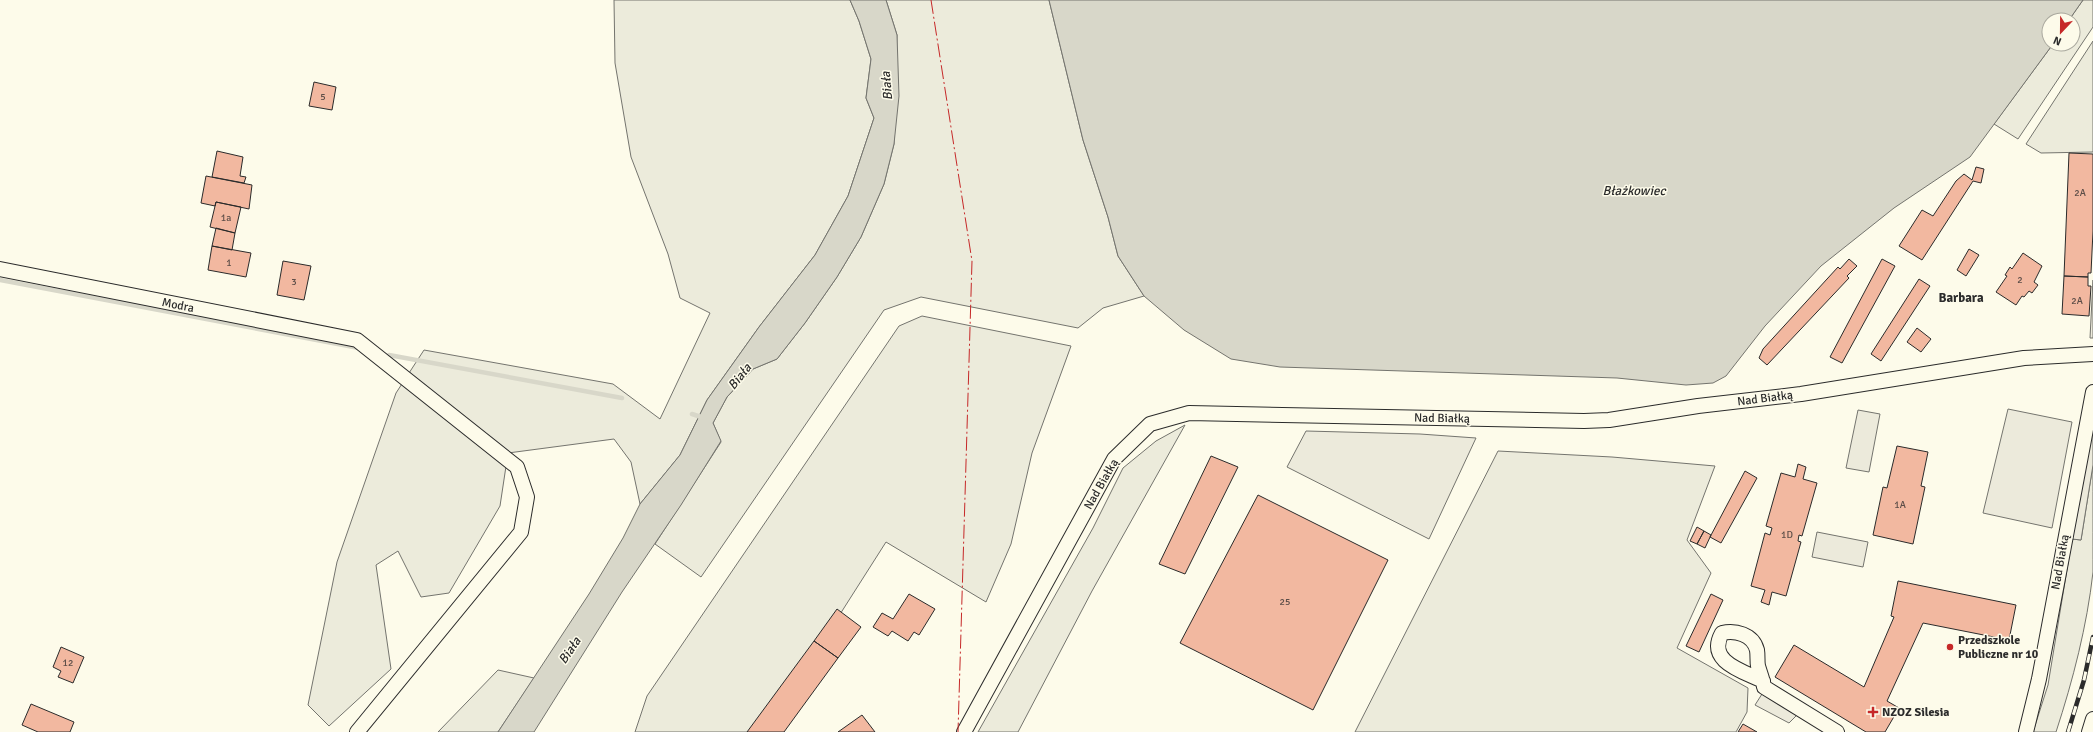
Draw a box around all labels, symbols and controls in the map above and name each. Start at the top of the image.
north arrow [2041,12,2081,52]
text: N [2051,33,2063,48]
water label: Biała [878,70,896,101]
house number: 5 [320,91,326,103]
water label: Błażkowiec [1602,183,1666,199]
house number: 2A [2074,187,2086,199]
house number: 1a [221,212,231,224]
house number: 1 [226,257,232,269]
house number: 2 [2017,274,2023,286]
house number: 3 [291,276,297,288]
district label: Barbara [1938,290,1984,306]
street label: Modra [160,295,195,316]
house number: 2A [2071,295,2083,307]
water label: Biała [724,360,755,393]
street label: Nad Białką [1736,388,1794,409]
street label: Nad Białką [1414,411,1470,426]
street label: Nad Białką [1081,456,1122,512]
house number: 1A [1894,499,1906,511]
house number: 1D [1781,529,1793,541]
street label: Nad Białką [2048,533,2073,591]
house number: 25 [1280,596,1290,608]
place label: Przedszkole Publiczne nr 10 [1958,633,2039,662]
water label: Biała [555,634,585,667]
marker: Przedszkole Publiczne nr 10 [1945,642,1955,652]
house number: 12 [63,657,73,669]
place label: NZOZ Silesia [1882,705,1949,720]
marker: NZOZ Silesia [1867,706,1879,718]

